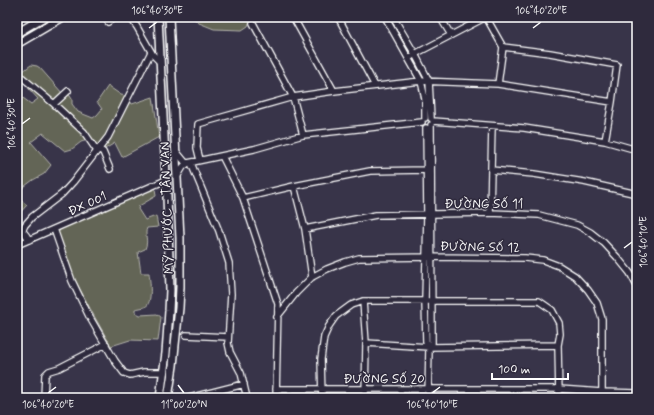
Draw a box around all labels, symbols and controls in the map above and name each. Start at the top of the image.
text: 106°40'30"E [131,4,183,18]
text: 106°40'20"E [515,4,567,18]
text: 106°40'30"E [5,98,19,150]
street label: MỸ PHƯỚC - TÂN VẠN [157,141,178,274]
street label: ĐX 001 [66,188,110,220]
street label: ĐƯỜNG SỐ 11 [445,196,523,213]
text: 106°40'10"E [637,216,651,268]
street label: ĐƯỜNG SỐ 12 [440,238,520,257]
scale bar [492,355,568,381]
text: 100 m [498,362,530,378]
street label: ĐƯỜNG SỐ 20 [343,371,425,388]
text: 106°40'20"E [22,398,74,412]
text: 11°00'20"N [161,398,208,412]
text: 106°40'10"E [406,398,458,412]

